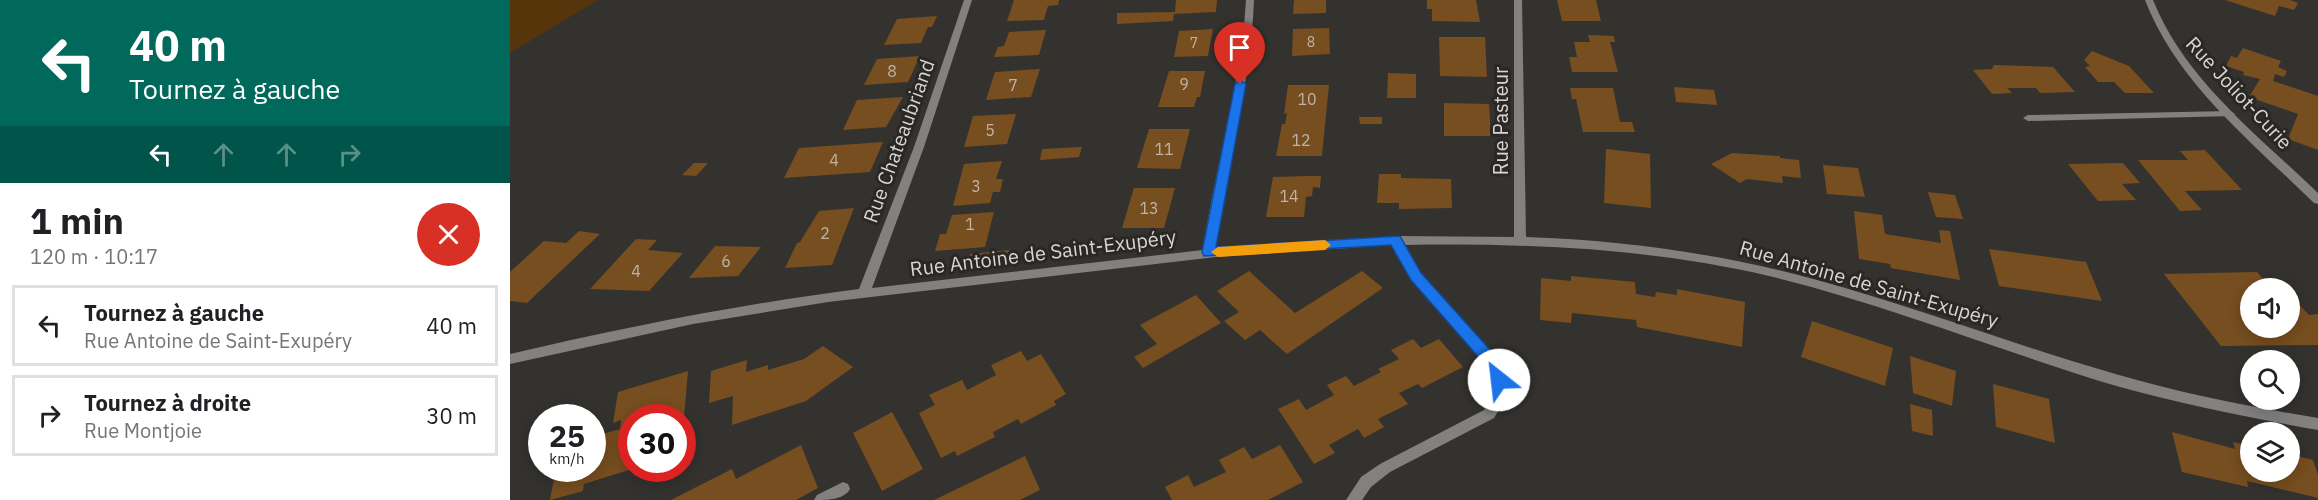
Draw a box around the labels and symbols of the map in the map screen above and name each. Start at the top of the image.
pin [1214,22,1265,84]
street label: Rue Joliot-Curie [2180,30,2299,155]
house number: 8 [1307,33,1315,51]
house number: 7 [1190,34,1198,52]
street label: Rue Chateaubriand [856,55,941,226]
house number: 8 [887,61,897,81]
street label: Rue Pasteur [1487,67,1514,175]
house number: 9 [1179,74,1189,94]
house number: 7 [1008,75,1018,95]
house number: 10 [1297,89,1317,109]
house number: 5 [985,120,995,140]
house number: 12 [1291,130,1311,150]
house number: 11 [1154,139,1174,159]
house number: 4 [829,150,839,170]
house number: 3 [971,176,981,196]
house number: 14 [1279,186,1299,206]
house number: 13 [1139,198,1159,218]
house number: 1 [965,214,975,234]
house number: 2 [820,223,830,243]
street label: Rue Antoine de Saint-Exupéry [908,223,1178,282]
street label: Rue Antoine de Saint-Exupéry [1737,234,2002,333]
house number: 6 [721,251,731,271]
house number: 4 [631,261,641,281]
position arrow [1467,348,1531,412]
speed limit sign: 30 [618,404,696,482]

